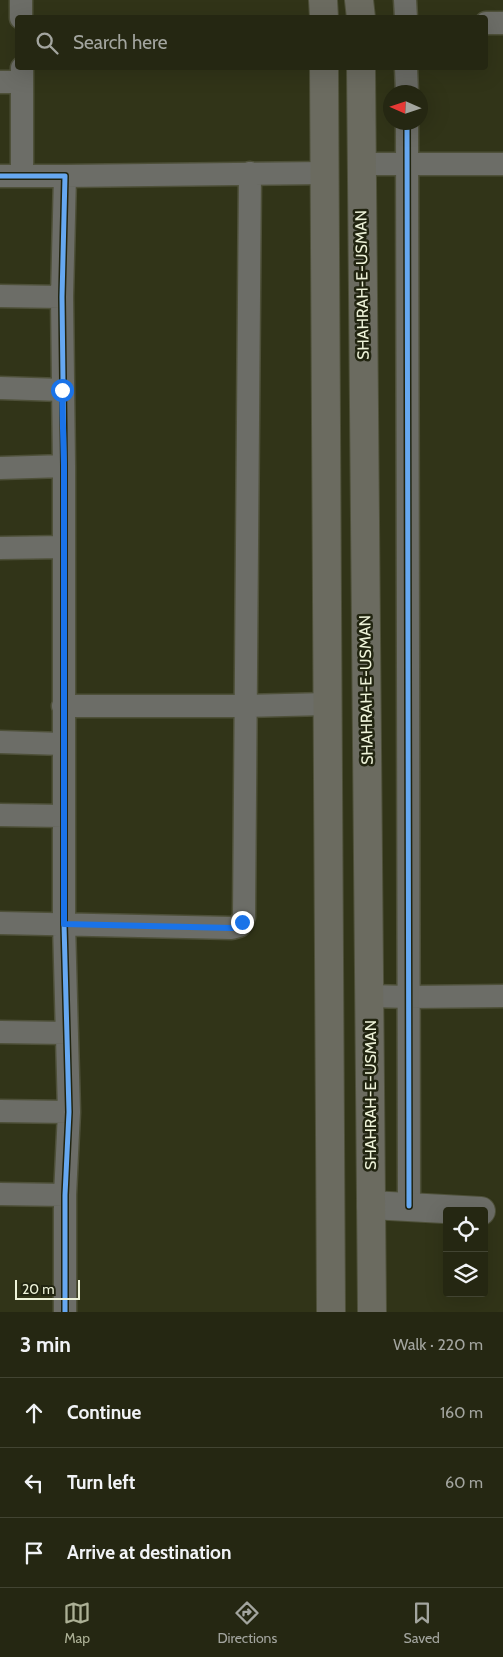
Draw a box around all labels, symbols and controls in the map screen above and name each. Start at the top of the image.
search box [15,15,488,70]
icon: search [33,29,61,57]
text: Search here [73,31,167,54]
north arrow [383,85,428,130]
street label: SHAHRAH-E-USMAN [351,210,373,360]
route start [51,379,74,402]
street label: SHAHRAH-E-USMAN [355,615,377,765]
route end [231,911,254,934]
street label: SHAHRAH-E-USMAN [361,1020,380,1170]
map controls [443,1207,488,1297]
button: locate [443,1207,488,1252]
button: layers [443,1252,488,1297]
scale bar [15,1277,80,1300]
text: 20 m [22,1280,55,1298]
text: 3 min [20,1332,71,1357]
text: Walk · 220 m [393,1335,483,1354]
icon: ahead [20,1399,48,1427]
text: Continue [67,1401,141,1424]
text: 160 m [440,1403,483,1422]
icon: left [20,1469,48,1497]
text: Turn left [67,1471,135,1494]
text: 60 m [445,1473,483,1492]
icon: arrive [20,1539,48,1567]
text: Arrive at destination [67,1541,231,1564]
tab: Map [63,1599,91,1647]
tab: Directions [217,1599,277,1647]
tab: Saved [403,1599,440,1647]

